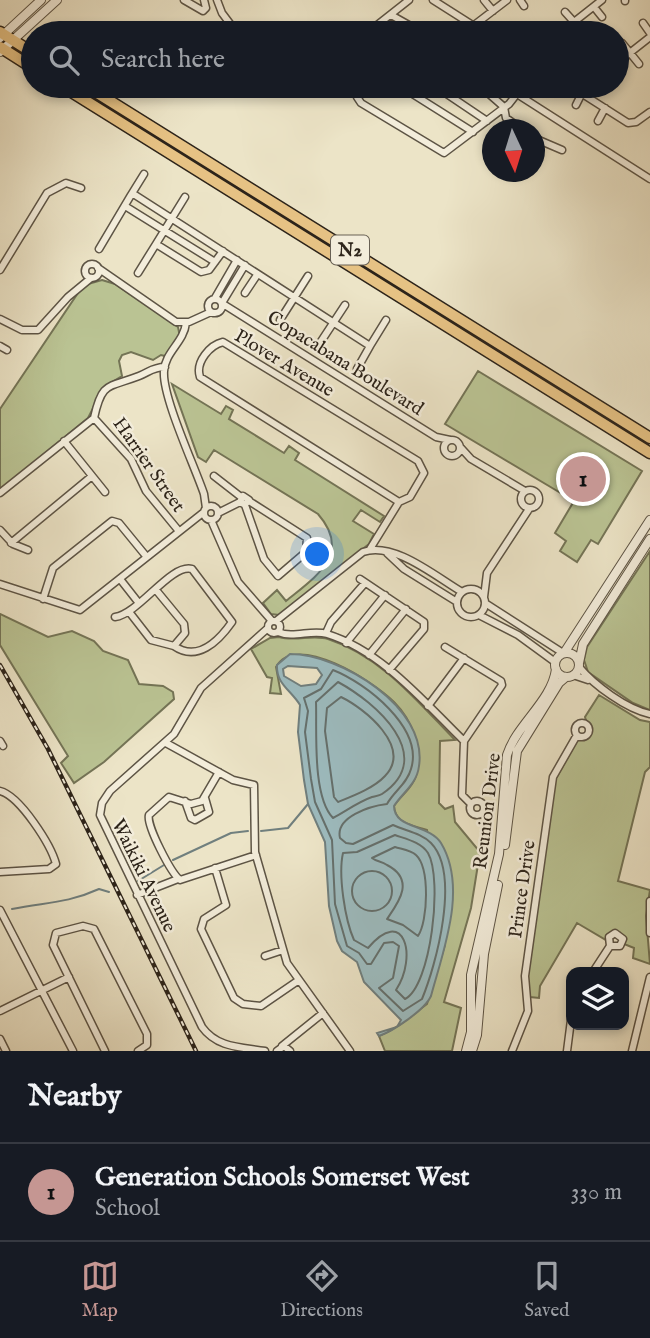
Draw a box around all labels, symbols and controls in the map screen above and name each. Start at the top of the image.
search box [21,21,629,98]
icon: search [45,41,83,79]
text: Search here [101,43,225,76]
north arrow [482,119,545,182]
road number: N2 [331,236,369,264]
street label: Copacabana Boulevard [262,306,428,422]
street label: Plover Avenue [230,324,339,403]
street label: Harrier Street [107,413,190,518]
pin: 1 [560,453,606,505]
your location [300,537,334,571]
street label: Reunion Drive [469,752,507,871]
street label: Waikiki Avenue [105,815,181,937]
street label: Prince Drive [504,839,542,940]
map controls [566,967,629,1030]
button: layers [566,967,629,1030]
text: Nearby [28,1078,121,1116]
text: Generation Schools Somerset West [95,1161,469,1194]
text: 1 [47,1178,55,1207]
text: 330 m [571,1178,622,1207]
text: School [95,1194,160,1223]
tab: Map [81,1257,119,1323]
tab: Directions [280,1257,363,1323]
tab: Saved [524,1257,569,1323]

